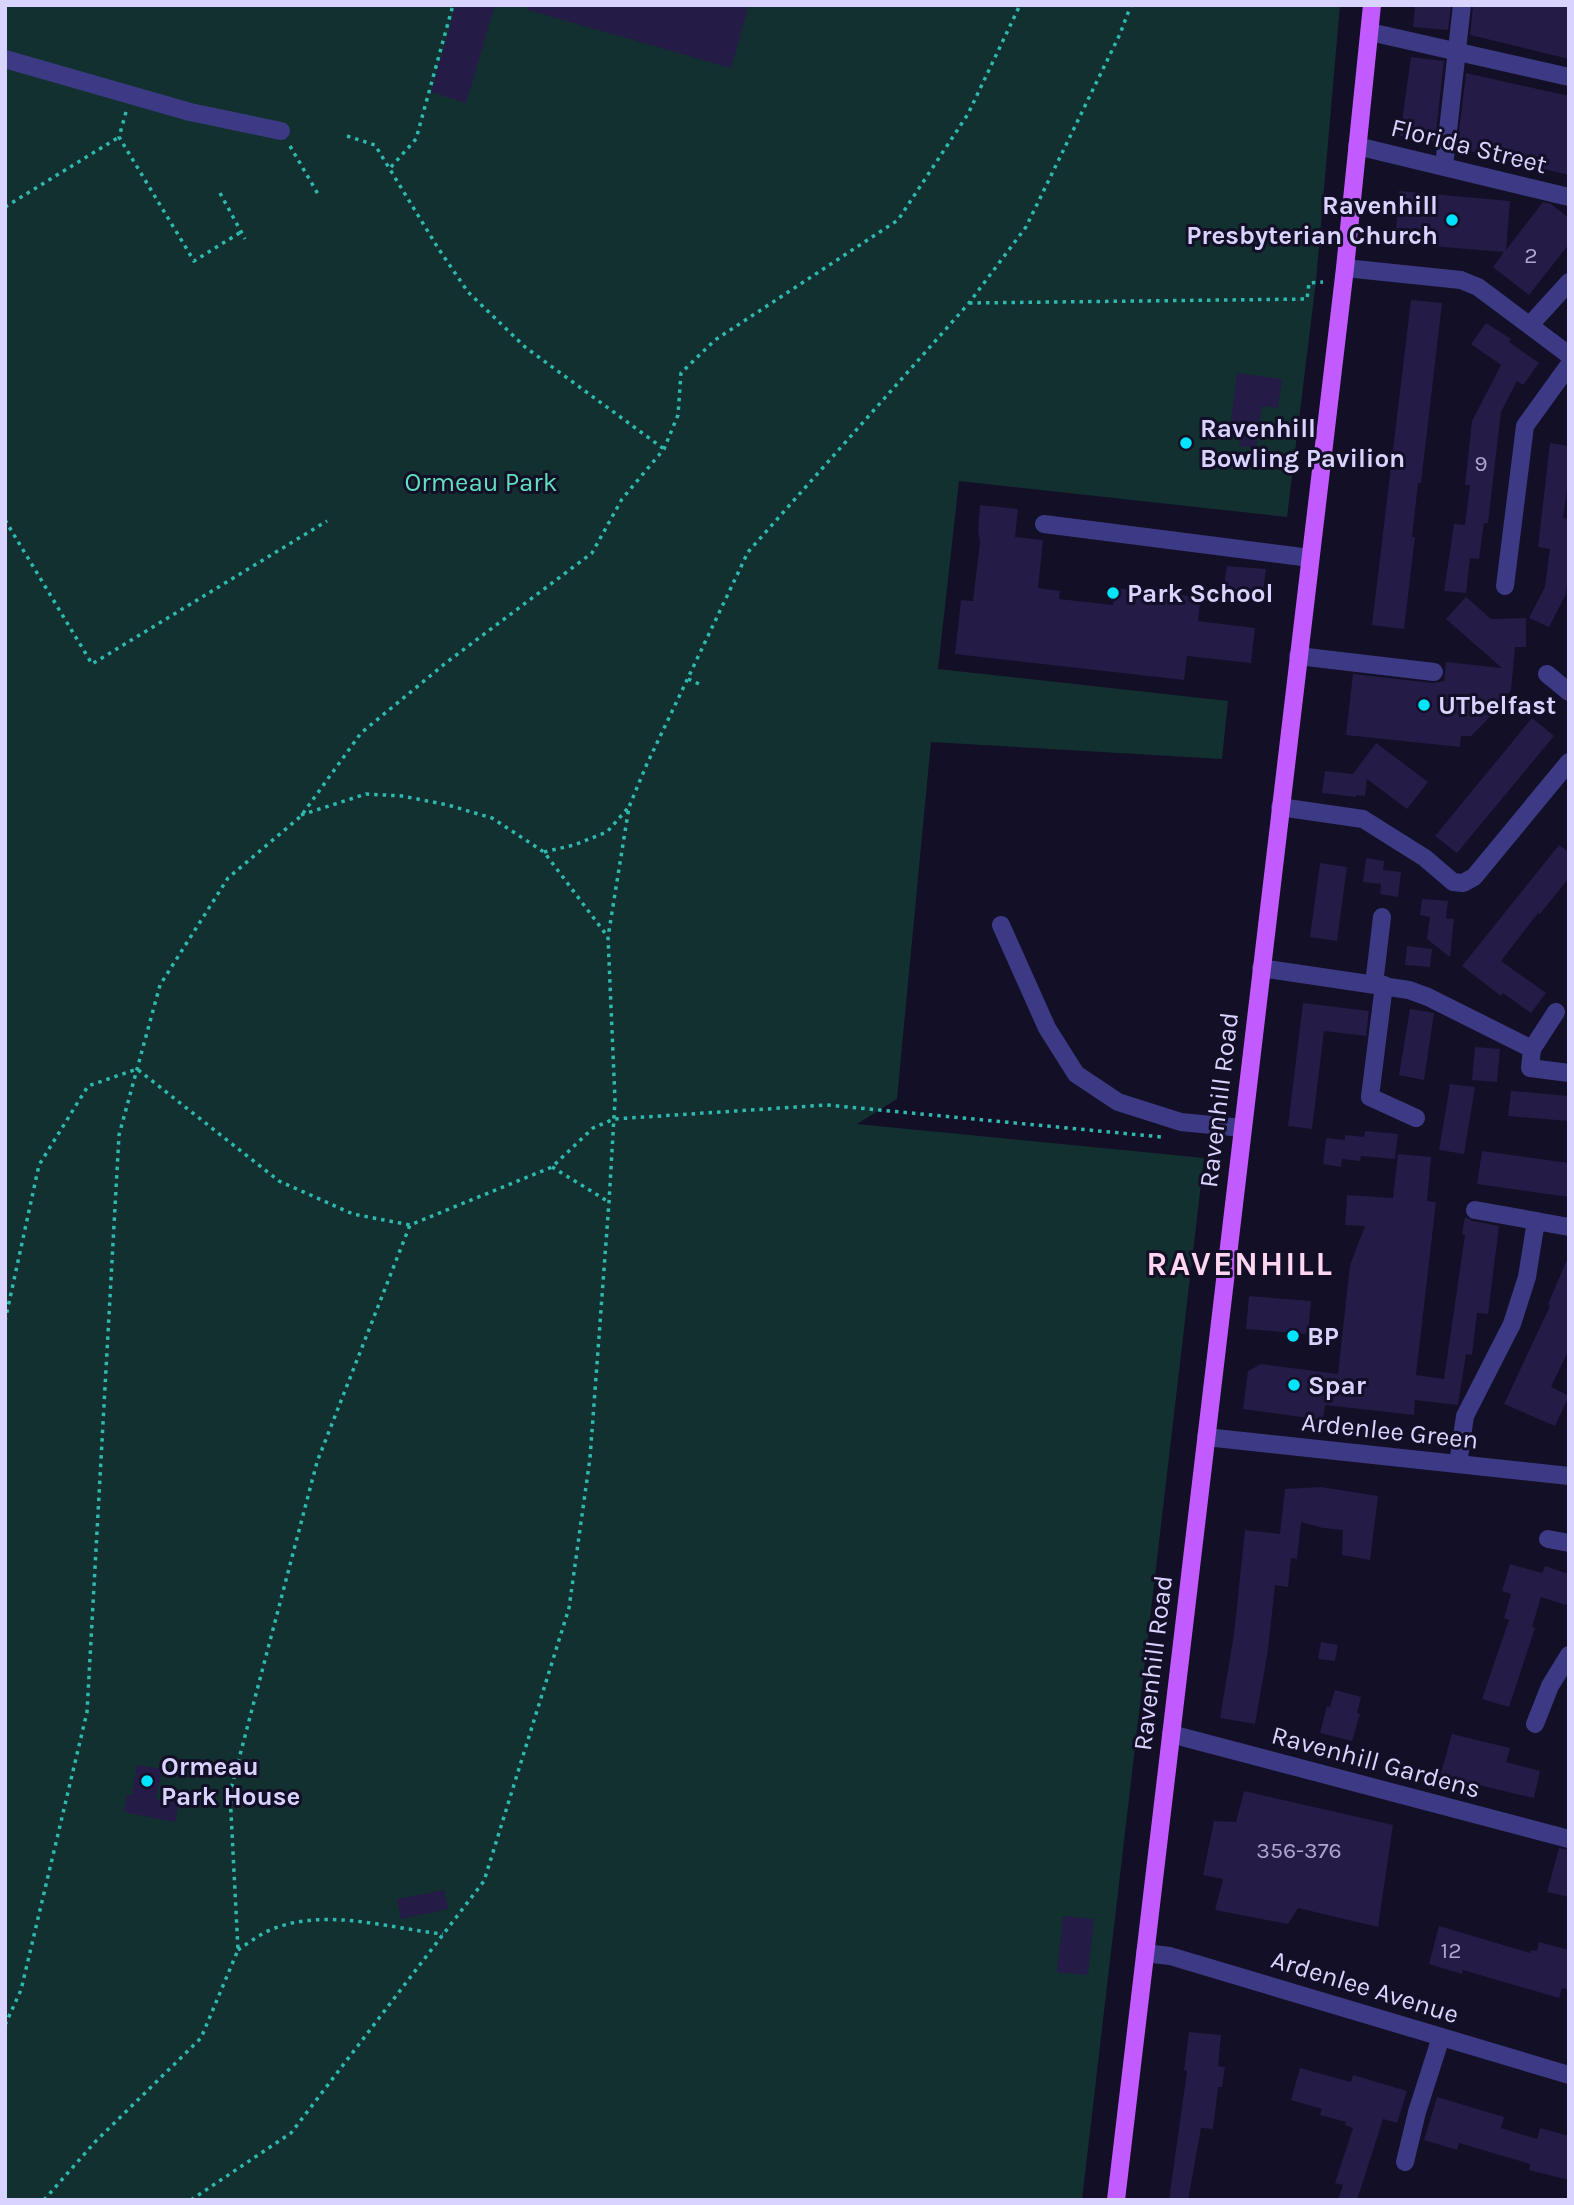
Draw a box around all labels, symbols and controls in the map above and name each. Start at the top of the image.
street label: Florida Street [1388,112,1550,180]
place label: Ravenhill Presbyterian Church [1186,190,1438,251]
marker: Ravenhill Presbyterian Church [1444,212,1460,228]
house number: 2 [1524,242,1538,269]
place label: Ravenhill Bowling Pavilion [1200,413,1405,474]
marker: Ravenhill Bowling Pavilion [1178,435,1194,451]
house number: 9 [1474,450,1488,477]
park label: Ormeau Park [405,467,557,498]
place label: Park School [1127,578,1273,609]
marker: Park School [1105,585,1121,601]
place label: UTbelfast [1438,690,1556,721]
marker: UTbelfast [1416,697,1432,713]
street label: Ravenhill Road [1193,1011,1245,1189]
district label: RAVENHILL [1146,1245,1334,1283]
place label: BP [1307,1321,1339,1352]
marker: BP [1285,1328,1301,1344]
place label: Spar [1308,1370,1367,1401]
marker: Spar [1286,1377,1302,1393]
street label: Ardenlee Green [1300,1406,1480,1456]
street label: Ravenhill Road [1127,1574,1179,1752]
street label: Ravenhill Gardens [1268,1719,1484,1805]
place label: Ormeau Park House [161,1751,300,1812]
marker: Ormeau Park House [139,1773,155,1789]
house number: 356-376 [1256,1837,1342,1864]
house number: 12 [1441,1937,1461,1964]
street label: Ardenlee Avenue [1267,1944,1463,2030]

